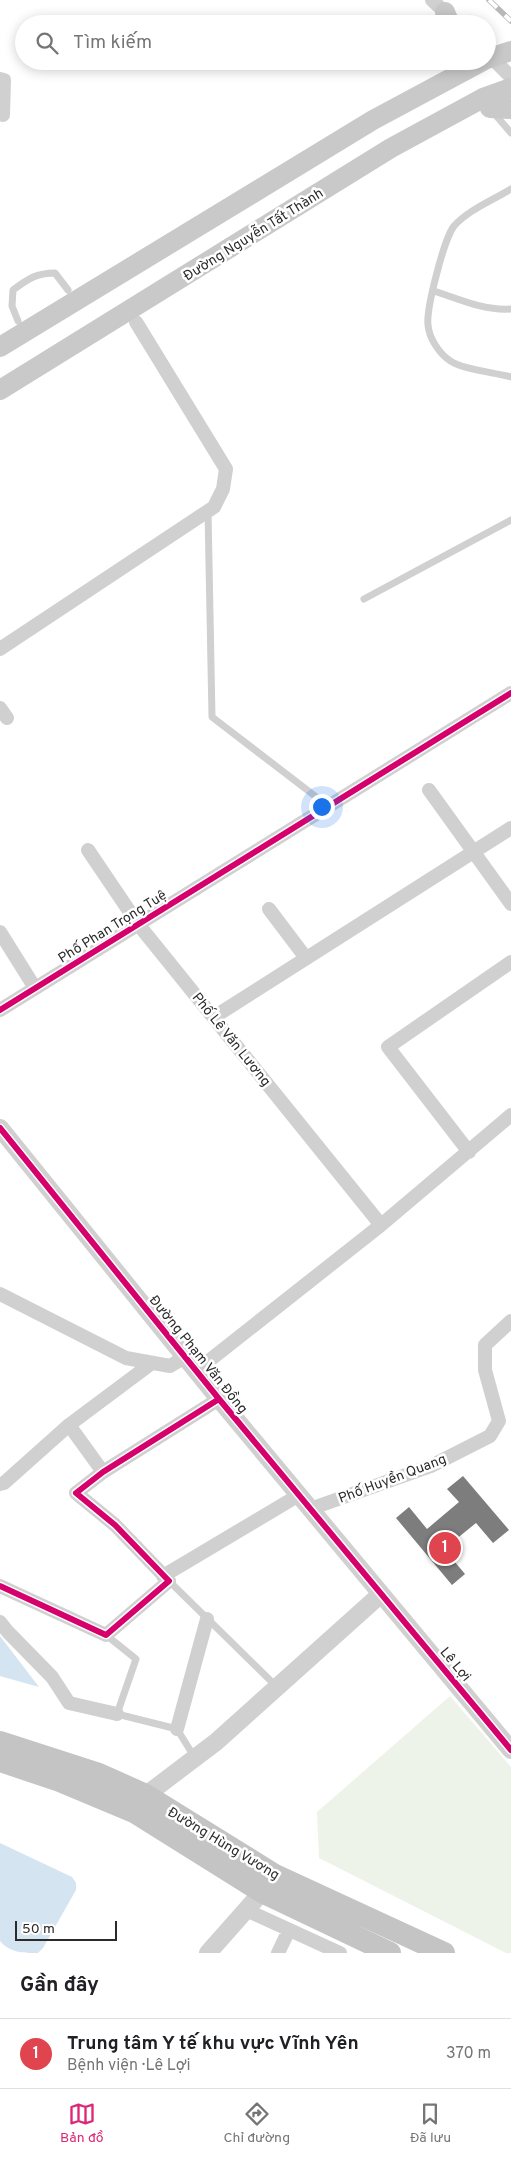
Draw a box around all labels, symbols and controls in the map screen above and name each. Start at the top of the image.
search box [15,15,496,70]
icon: search [33,29,61,57]
text: Tìm kiếm [73,31,152,55]
street label: Đường Nguyễn Tất Thành [180,184,327,285]
your location [309,794,335,820]
street label: Phố Phan Trọng Tuệ [55,887,170,968]
street label: Phố Lê Văn Lương [188,990,274,1090]
street label: Đường Phạm Văn Đồng [145,1292,251,1417]
street label: Phố Huyền Quang [336,1451,449,1508]
pin: 1 [429,1529,461,1567]
street label: Lê Lợi [436,1644,474,1686]
street label: Đường Hùng Vương [164,1804,282,1884]
scale bar [15,1918,118,1941]
text: 50 m [22,1921,55,1938]
text: Gần đây [20,1972,99,1999]
text: Trung tâm Y tế khu vực Vĩnh Yên [67,2032,359,2056]
text: 1 [33,2044,39,2064]
text: 370 m [446,2044,491,2064]
text: Bệnh viện · Lê Lợi [67,2056,191,2076]
tab: Bản đồ [60,2100,104,2147]
tab: Chỉ đường [223,2100,290,2147]
tab: Đã lưu [410,2100,451,2147]

